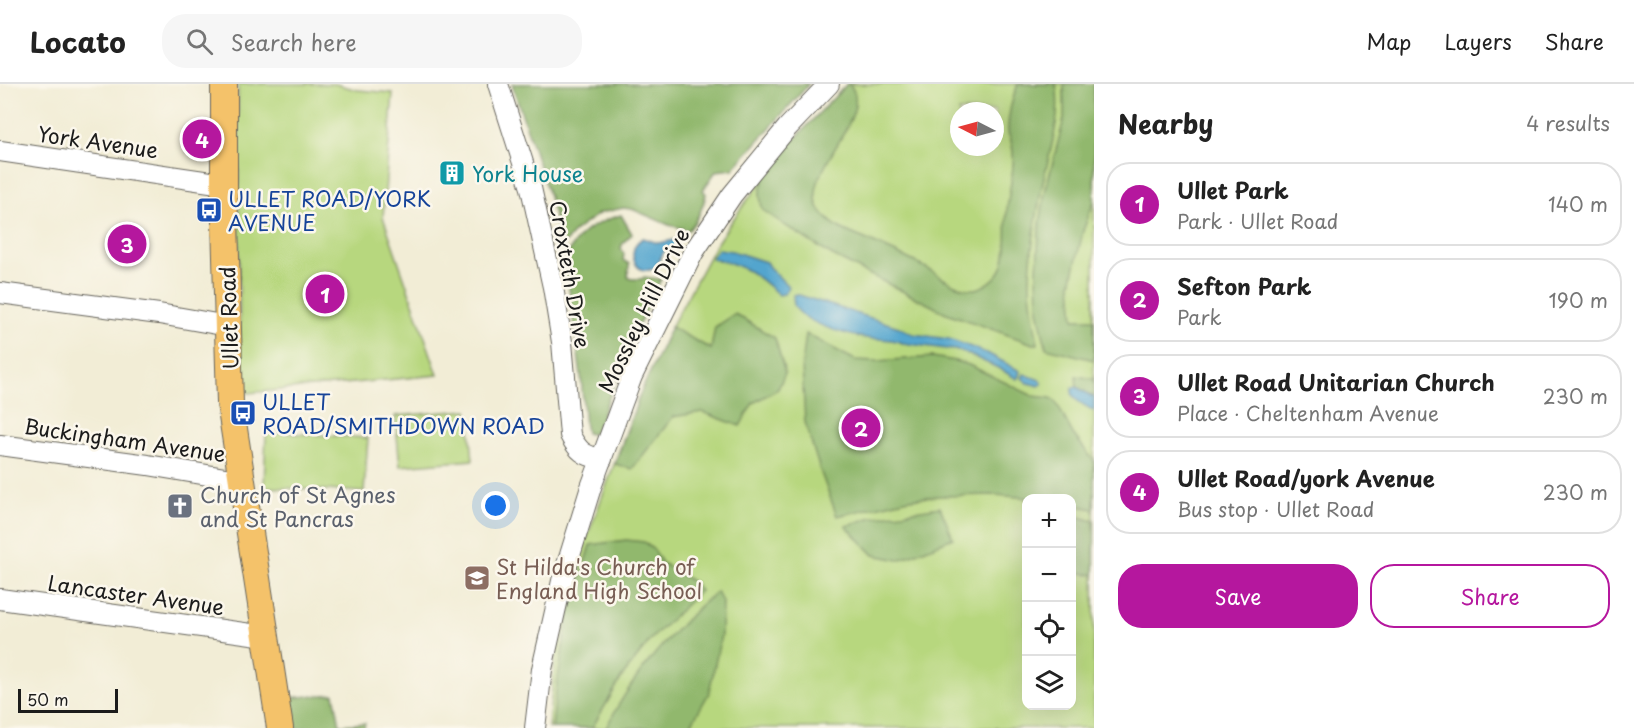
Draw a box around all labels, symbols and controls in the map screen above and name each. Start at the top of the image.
search box [162,14,582,68]
text: Locato [30,20,126,63]
icon: search [183,25,216,58]
text: Search here [231,25,357,58]
text: Map [1367,25,1411,57]
text: Layers [1444,25,1512,57]
text: Share [1545,25,1604,57]
north arrow [950,102,1004,156]
text: Nearby [1118,104,1213,143]
text: 4 results [1526,108,1610,138]
pin: 4 [182,116,222,162]
street label: York Avenue [36,117,160,165]
place label: York House [472,157,583,189]
building icon: York House [437,158,467,188]
text: Ullet Park [1177,173,1289,206]
place label: ULLET ROAD/YORK AVENUE [228,182,431,238]
text: 1 [1135,189,1144,219]
text: 140 m [1548,189,1608,219]
bus stop icon: ULLET ROAD/YORK AVENUE [194,195,224,225]
street label: Croxteth Drive [542,198,600,350]
text: Park · Ullet Road [1177,206,1338,236]
pin: 3 [108,222,146,266]
street label: Mossley Hill Drive [589,222,697,398]
street label: Ullet Road [210,266,246,370]
text: Sefton Park [1177,269,1312,302]
pin: 1 [306,272,344,316]
text: 2 [1132,285,1147,315]
text: 190 m [1549,285,1608,315]
text: Park [1177,302,1222,332]
text: Ullet Road Unitarian Church [1177,365,1495,398]
text: 3 [1133,381,1146,411]
text: 230 m [1543,381,1608,411]
place label: ULLET ROAD/SMITHDOWN ROAD [262,385,545,441]
bus stop icon: ULLET ROAD/SMITHDOWN ROAD [228,398,258,428]
text: Place · Cheltenham Avenue [1177,398,1439,428]
pin: 2 [842,406,880,450]
street label: Buckingham Avenue [22,409,228,469]
text: Ullet Road/york Avenue [1177,461,1435,494]
text: 4 [1133,477,1146,507]
text: 230 m [1543,477,1608,507]
place label: Church of St Agnes and St Pancras [200,478,396,534]
church icon: Church of St Agnes and St Pancras [165,491,195,521]
your location [481,491,510,520]
map controls [1022,494,1076,710]
button: + [1022,494,1076,548]
text: Bus stop · Ullet Road [1177,494,1374,524]
button: − [1022,548,1076,602]
place label: St Hilda's Church of England High School [496,550,702,606]
school or university icon: St Hilda's Church of England High School [462,563,492,593]
button: Save [1118,564,1358,628]
button: Share [1370,564,1610,628]
street label: Lancaster Avenue [46,566,226,622]
button: locate [1022,602,1076,656]
button: layers [1022,656,1076,710]
scale bar [18,686,118,714]
text: 50 m [27,687,68,711]

